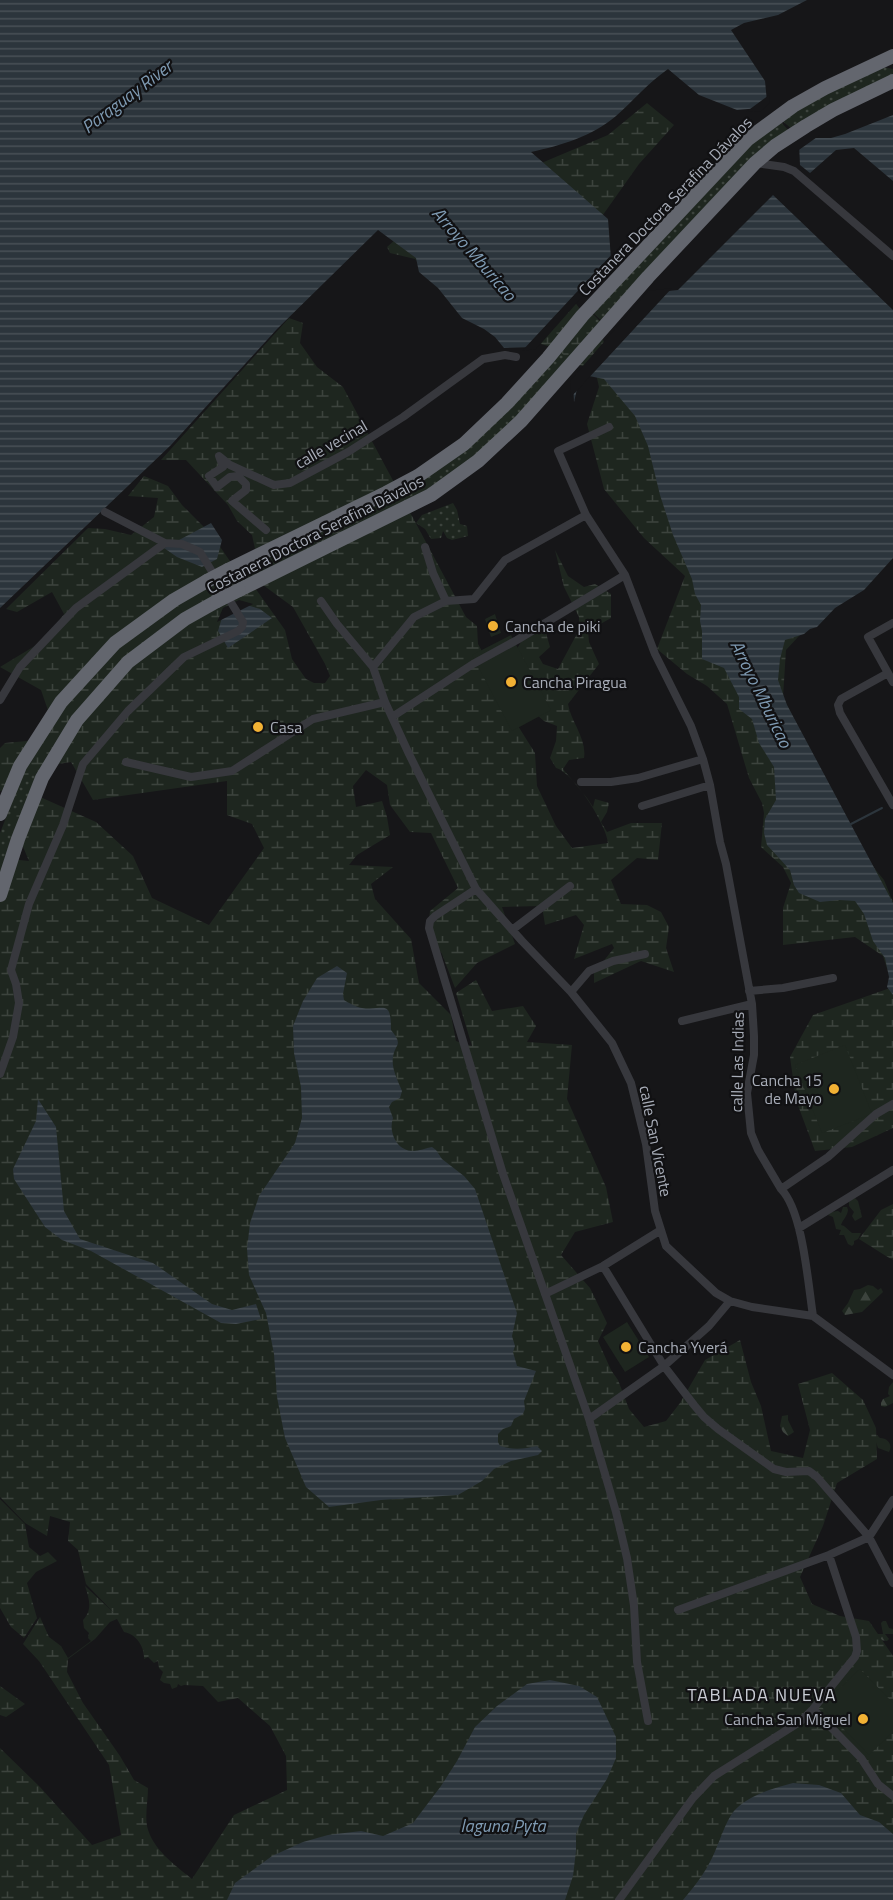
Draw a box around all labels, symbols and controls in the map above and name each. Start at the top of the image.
water label: Paraguay River [76,52,180,140]
street label: Costanera Doctora Serafina Dávalos [573,111,757,301]
water label: Arroyo Mburicao [426,201,524,308]
street label: calle vecinal [290,414,372,474]
street label: Costanera Doctora Serafina Dávalos [202,469,428,599]
place label: Cancha de piki [505,614,601,638]
marker: Cancha de piki [486,619,500,633]
water label: Arroyo Mburicao [724,635,800,753]
place label: Cancha Piragua [523,670,627,694]
marker: Cancha Piragua [504,675,518,689]
place label: Casa [270,715,302,739]
marker: Casa [251,720,265,734]
street label: calle Las Indias [724,1012,750,1112]
place label: Cancha 15 de Mayo [752,1068,822,1110]
marker: Cancha 15 de Mayo [827,1082,841,1096]
street label: calle San Vicente [633,1083,679,1199]
place label: Cancha Yverá [638,1335,728,1359]
marker: Cancha Yverá [619,1340,633,1354]
district label: TABLADA NUEVA [687,1681,837,1708]
place label: Cancha San Miguel [724,1707,851,1731]
marker: Cancha San Miguel [856,1712,870,1726]
water label: laguna Pyta [461,1812,546,1839]

